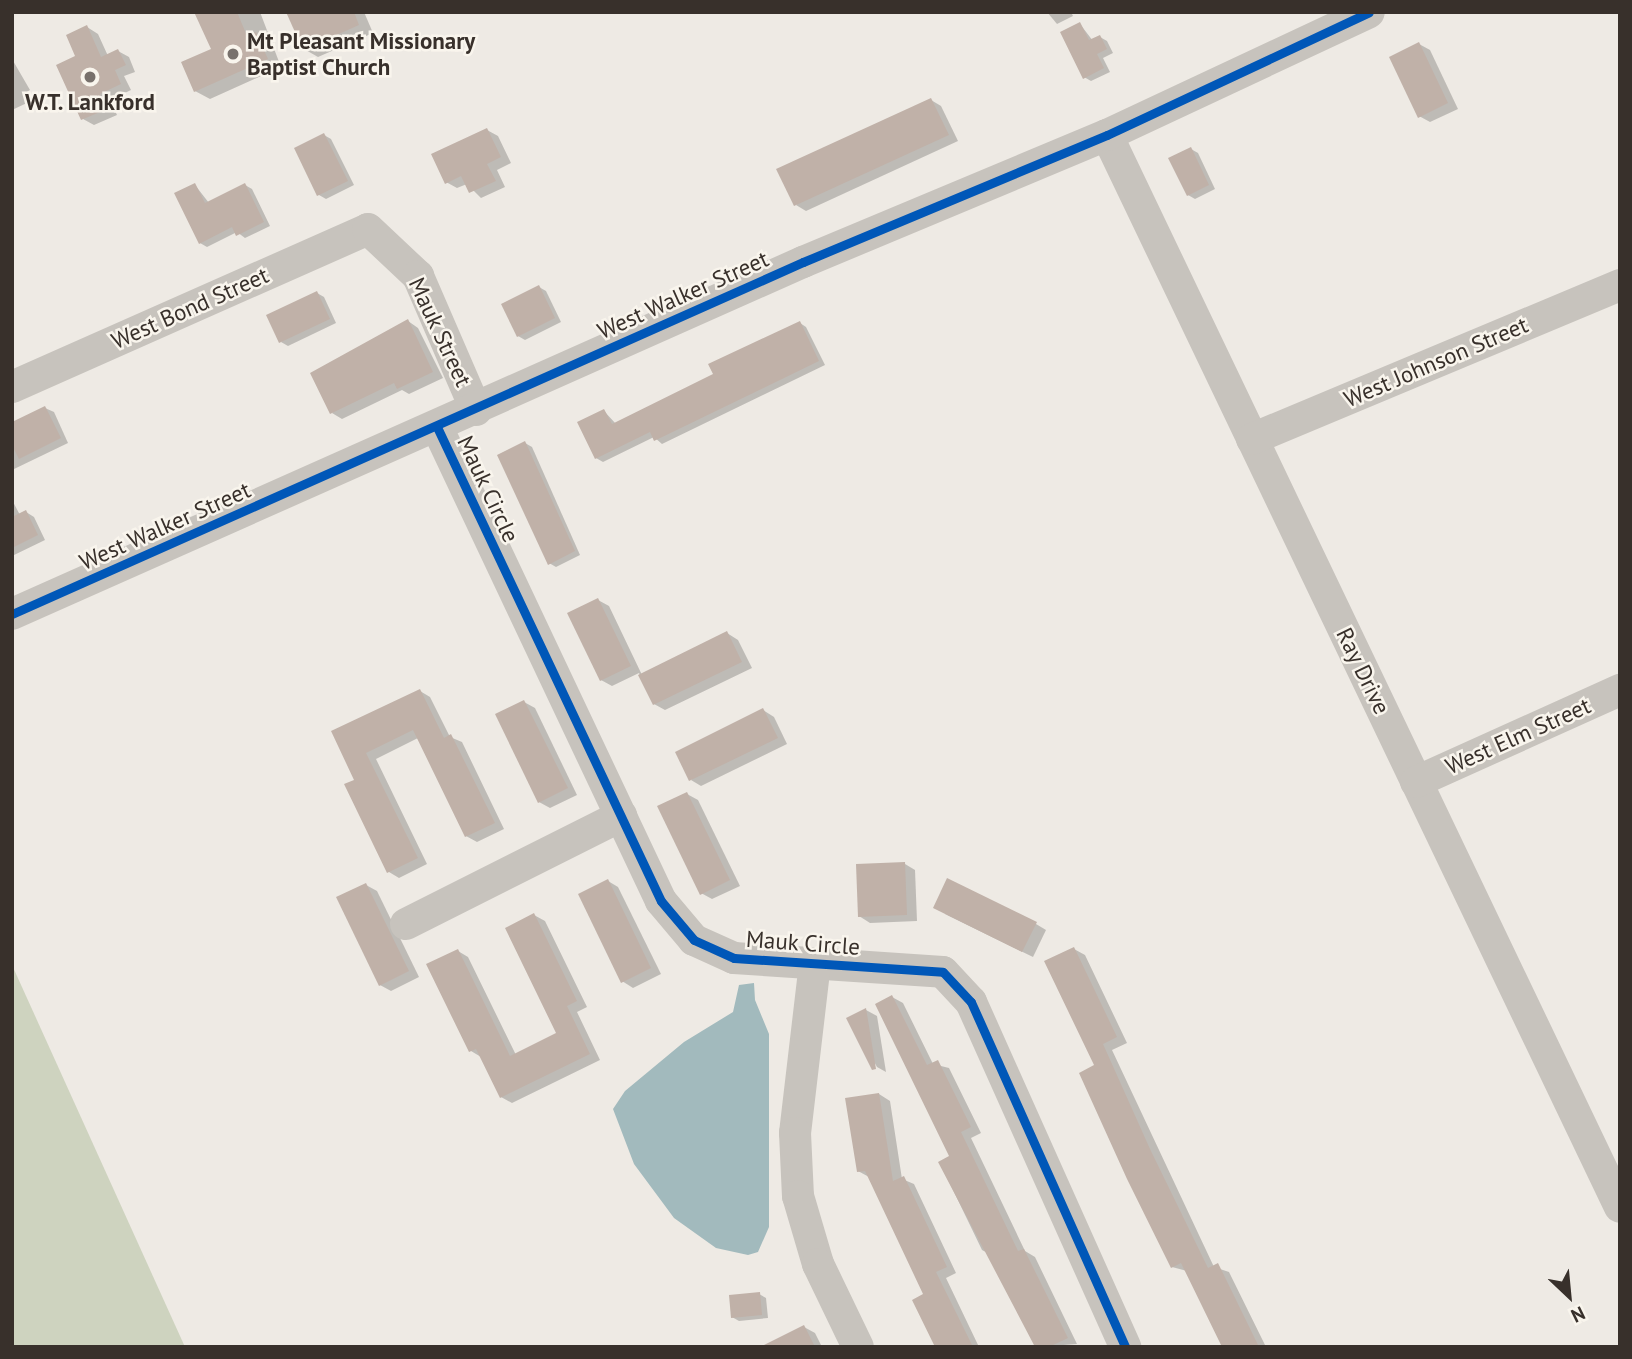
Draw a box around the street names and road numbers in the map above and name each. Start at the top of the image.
street label: West Walker Street [593,245,773,345]
street label: West Bond Street [107,261,273,355]
street label: Mauk Street [403,273,477,391]
street label: West Johnson Street [1340,311,1532,413]
street label: Mauk Circle [451,431,525,547]
street label: West Walker Street [75,476,255,576]
street label: Ray Drive [1330,623,1396,719]
street label: West Elm Street [1441,692,1595,780]
street label: Mauk Circle [745,925,861,961]

